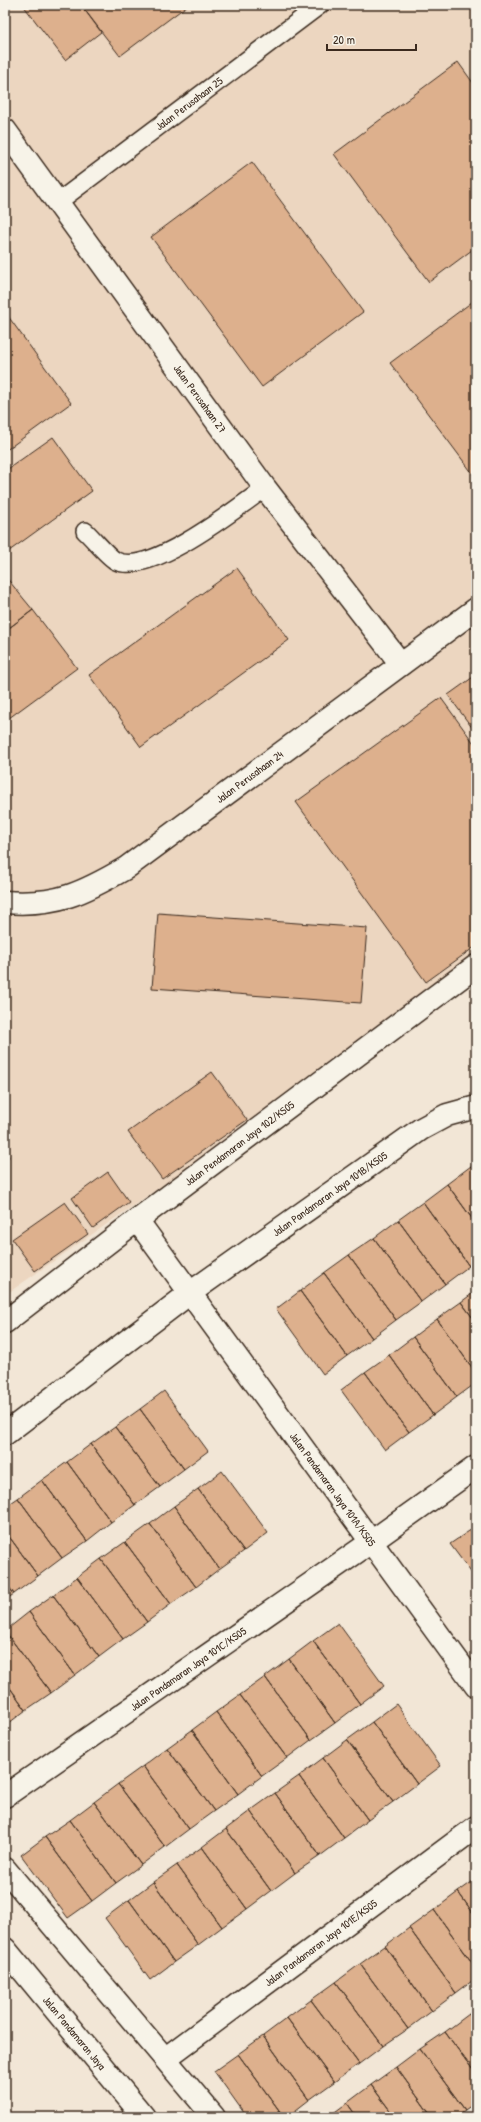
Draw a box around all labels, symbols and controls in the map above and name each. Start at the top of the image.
scale bar [327,26,416,52]
text: 20 m [333,31,355,48]
street label: Jalan Perusahaan 25 [153,73,226,133]
street label: Jalan Perusahaan 27 [171,362,230,436]
street label: Jalan Perusahaan 24 [213,747,286,806]
street label: Jalan Pendamaran Jaya 102/KS05 [182,1097,297,1189]
street label: Jalan Pandamaran Jaya 101B/KS05 [270,1148,390,1239]
street label: Jalan Pandamaran Jaya 101A/KS05 [287,1430,379,1549]
street label: Jalan Pandamaran Jaya 101C/KS05 [127,1624,249,1714]
street label: Jalan Pandamaran Jaya 101E/KS05 [262,1896,380,1989]
street label: Jalan Pandamaran Jaya [40,1993,110,2073]

